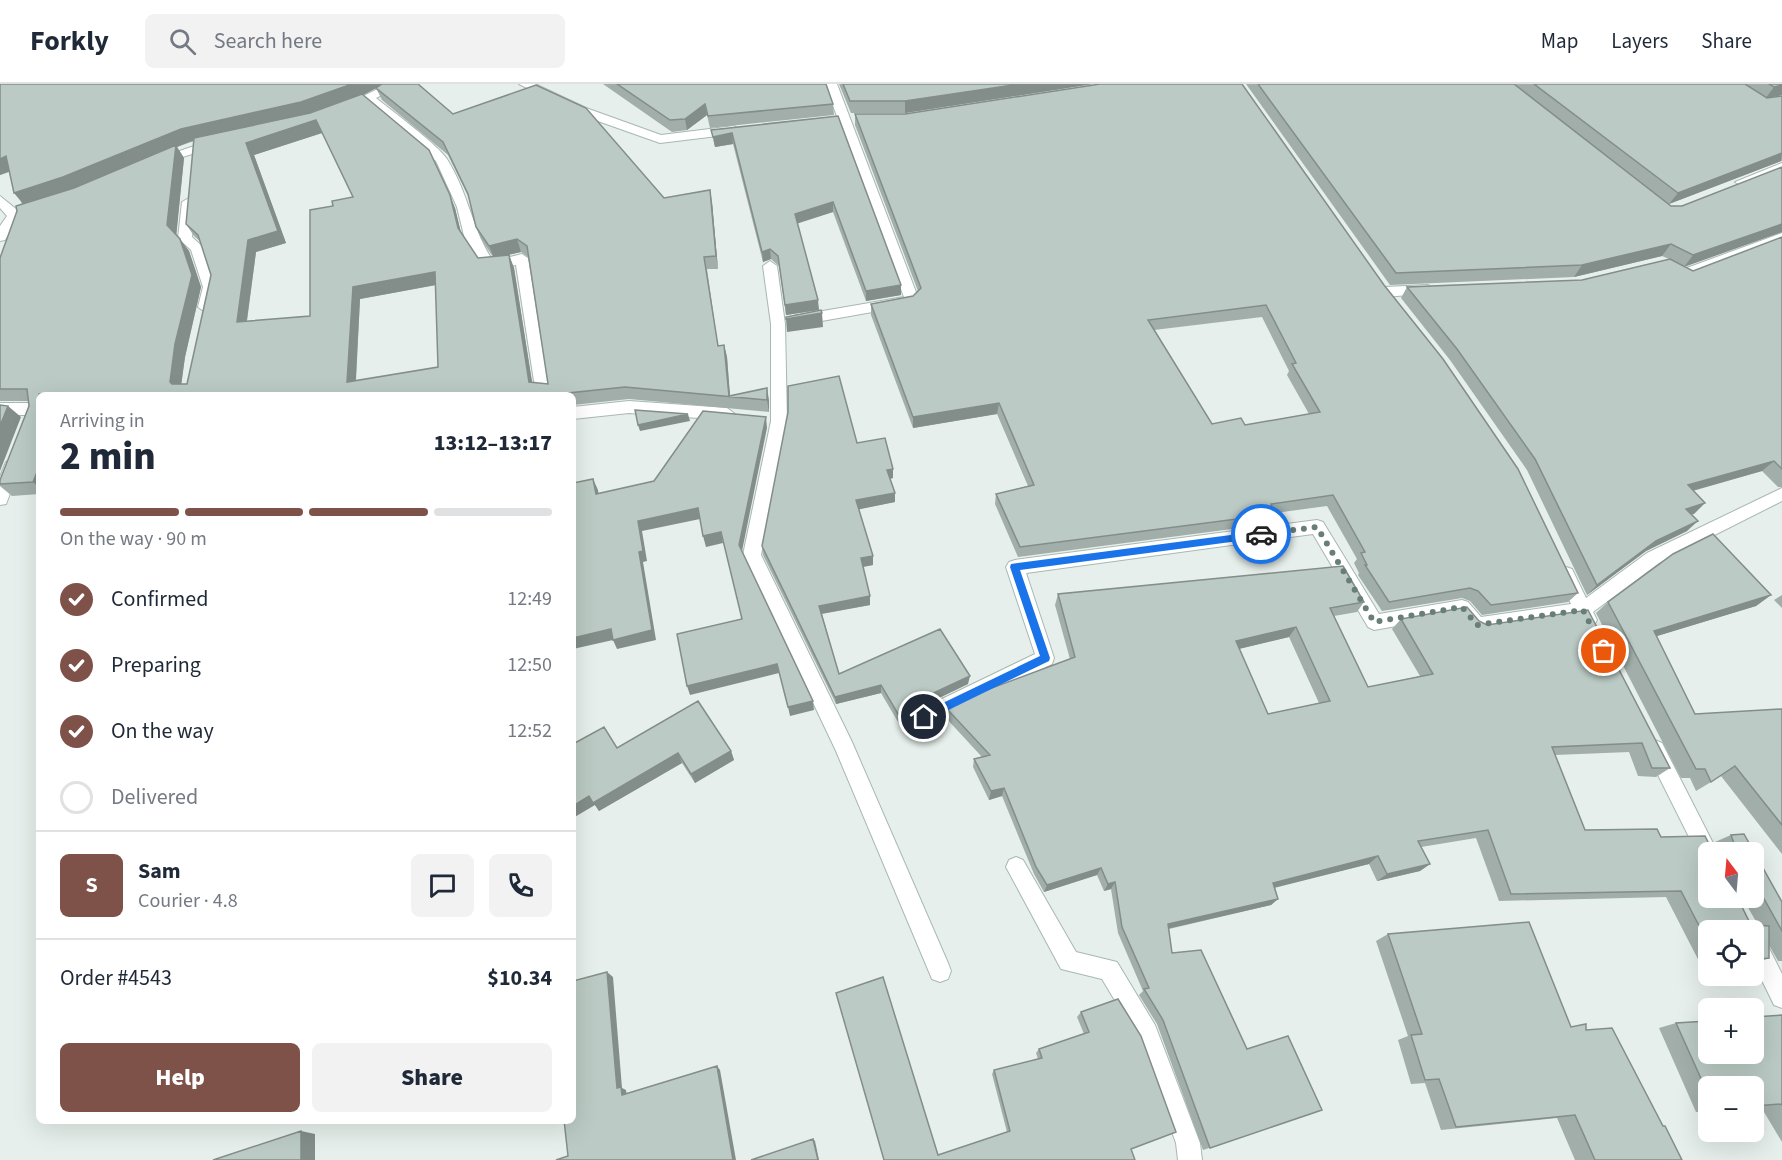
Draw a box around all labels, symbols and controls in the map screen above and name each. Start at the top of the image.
search box [145,14,565,68]
text: Forkly [30,21,109,61]
icon: search [166,25,199,58]
text: Search here [214,25,322,57]
text: Map [1541,26,1578,56]
text: Layers [1611,26,1668,56]
text: Share [1701,26,1752,56]
text: Arriving in [60,407,145,435]
text: 13:12–13:17 [434,427,552,459]
text: 2 min [60,429,156,485]
courier [1231,504,1291,564]
icon: car [1245,518,1278,551]
text: On the way · 90 m [60,525,207,553]
icon: check [60,583,93,616]
text: Confirmed [111,583,208,615]
text: 12:49 [507,585,552,613]
pin [1578,625,1629,676]
icon: bag [1587,634,1620,667]
icon: check [60,649,93,682]
text: Preparing [111,649,201,681]
text: 12:50 [507,651,552,679]
pin [898,691,949,742]
icon: home [907,700,940,733]
icon: check [60,715,93,748]
text: On the way [111,715,214,747]
text: 12:52 [507,717,552,745]
text: Delivered [111,781,198,813]
north arrow [1698,842,1764,908]
map controls [1698,842,1764,1142]
button: chat [411,854,474,917]
button: phone [489,854,552,917]
text: Sam [138,855,181,887]
text: S [85,869,98,901]
text: Courier · 4.8 [138,887,238,915]
button: locate [1698,920,1764,986]
text: Order #4543 [60,962,172,994]
text: $10.34 [487,962,552,994]
button: + [1698,998,1764,1064]
button: Help [60,1043,300,1112]
button: Share [312,1043,552,1112]
button: − [1698,1076,1764,1142]

